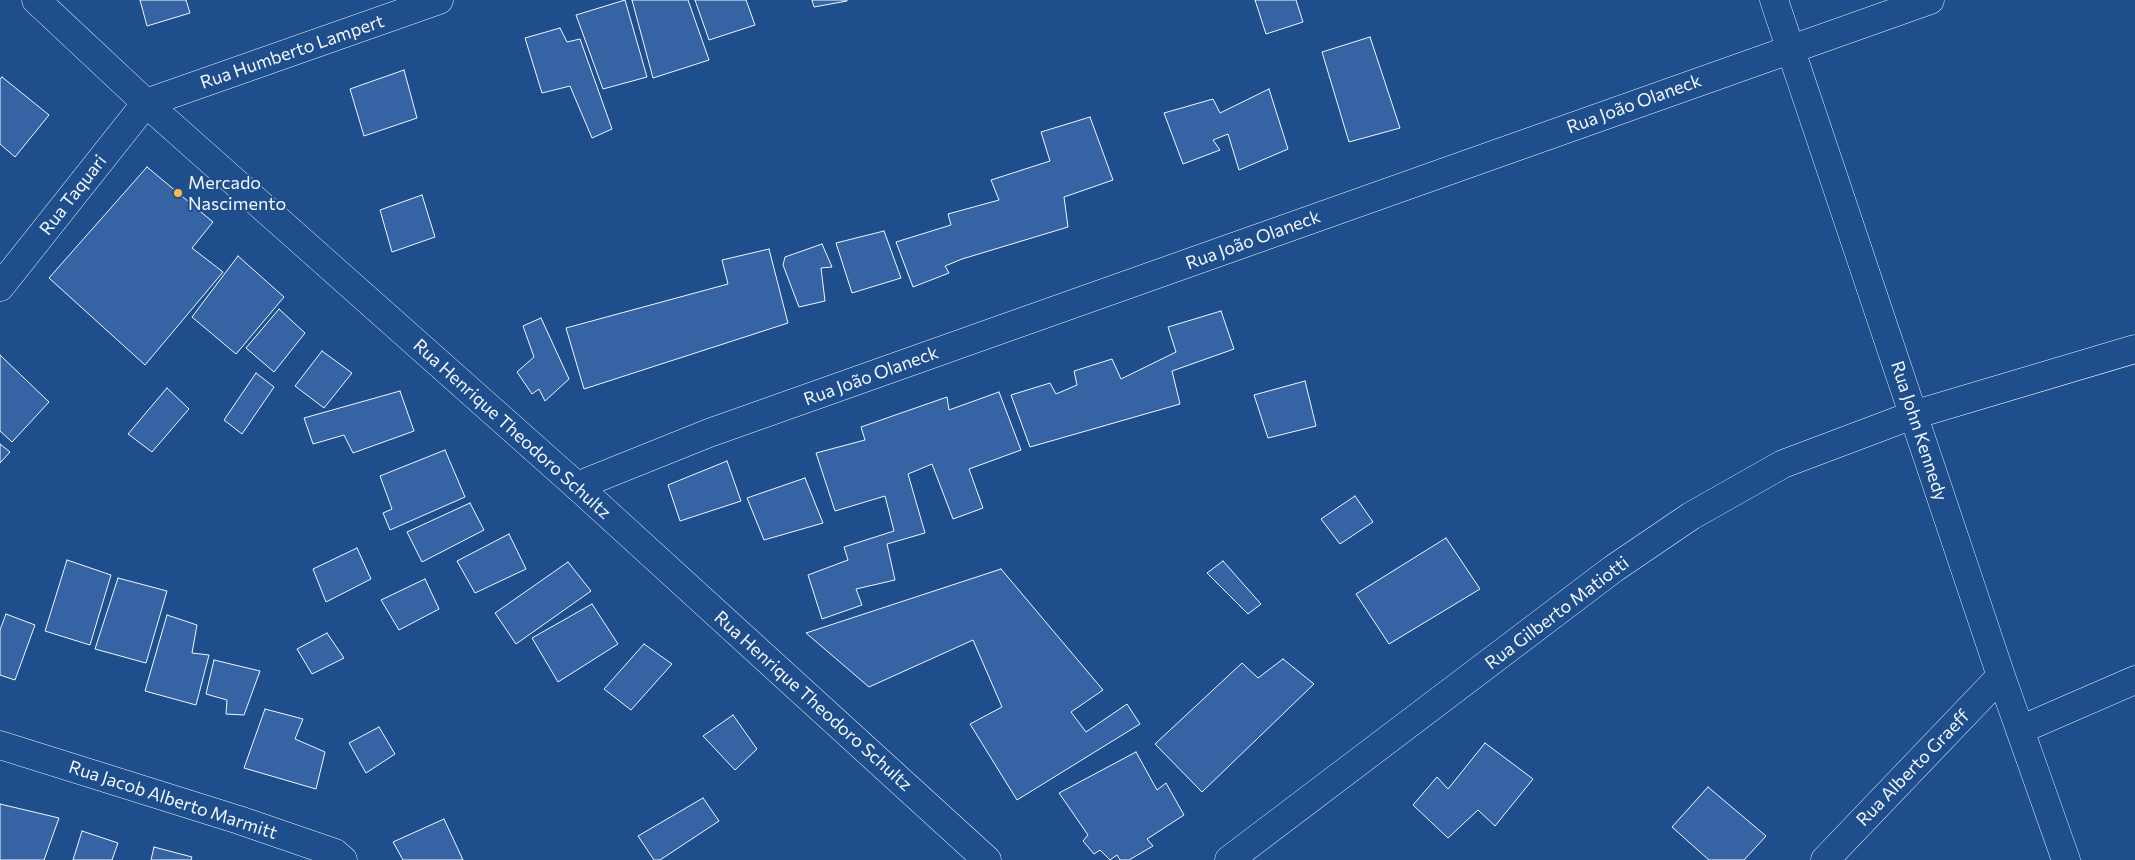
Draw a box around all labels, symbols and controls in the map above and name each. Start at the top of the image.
street label: Rua Humberto Lampert [197,10,387,94]
street label: Rua João Olaneck [1564,70,1704,138]
street label: Rua Taquari [35,150,111,240]
place label: Mercado Nascimento [188,172,286,214]
marker: Mercado Nascimento [172,187,184,199]
street label: Rua João Olaneck [1183,206,1323,274]
street label: Rua Henrique Theodoro Schultz [409,334,615,524]
street label: Rua João Olaneck [801,342,941,410]
street label: Rua John Kennedy [1886,358,1952,504]
street label: Rua Gilberto Matiotti [1481,552,1633,674]
street label: Rua Henrique Theodoro Schultz [710,606,916,796]
street label: Rua Alberto Graeff [1852,705,1974,831]
street label: Rua Jacob Alberto Marmitt [66,756,280,844]

